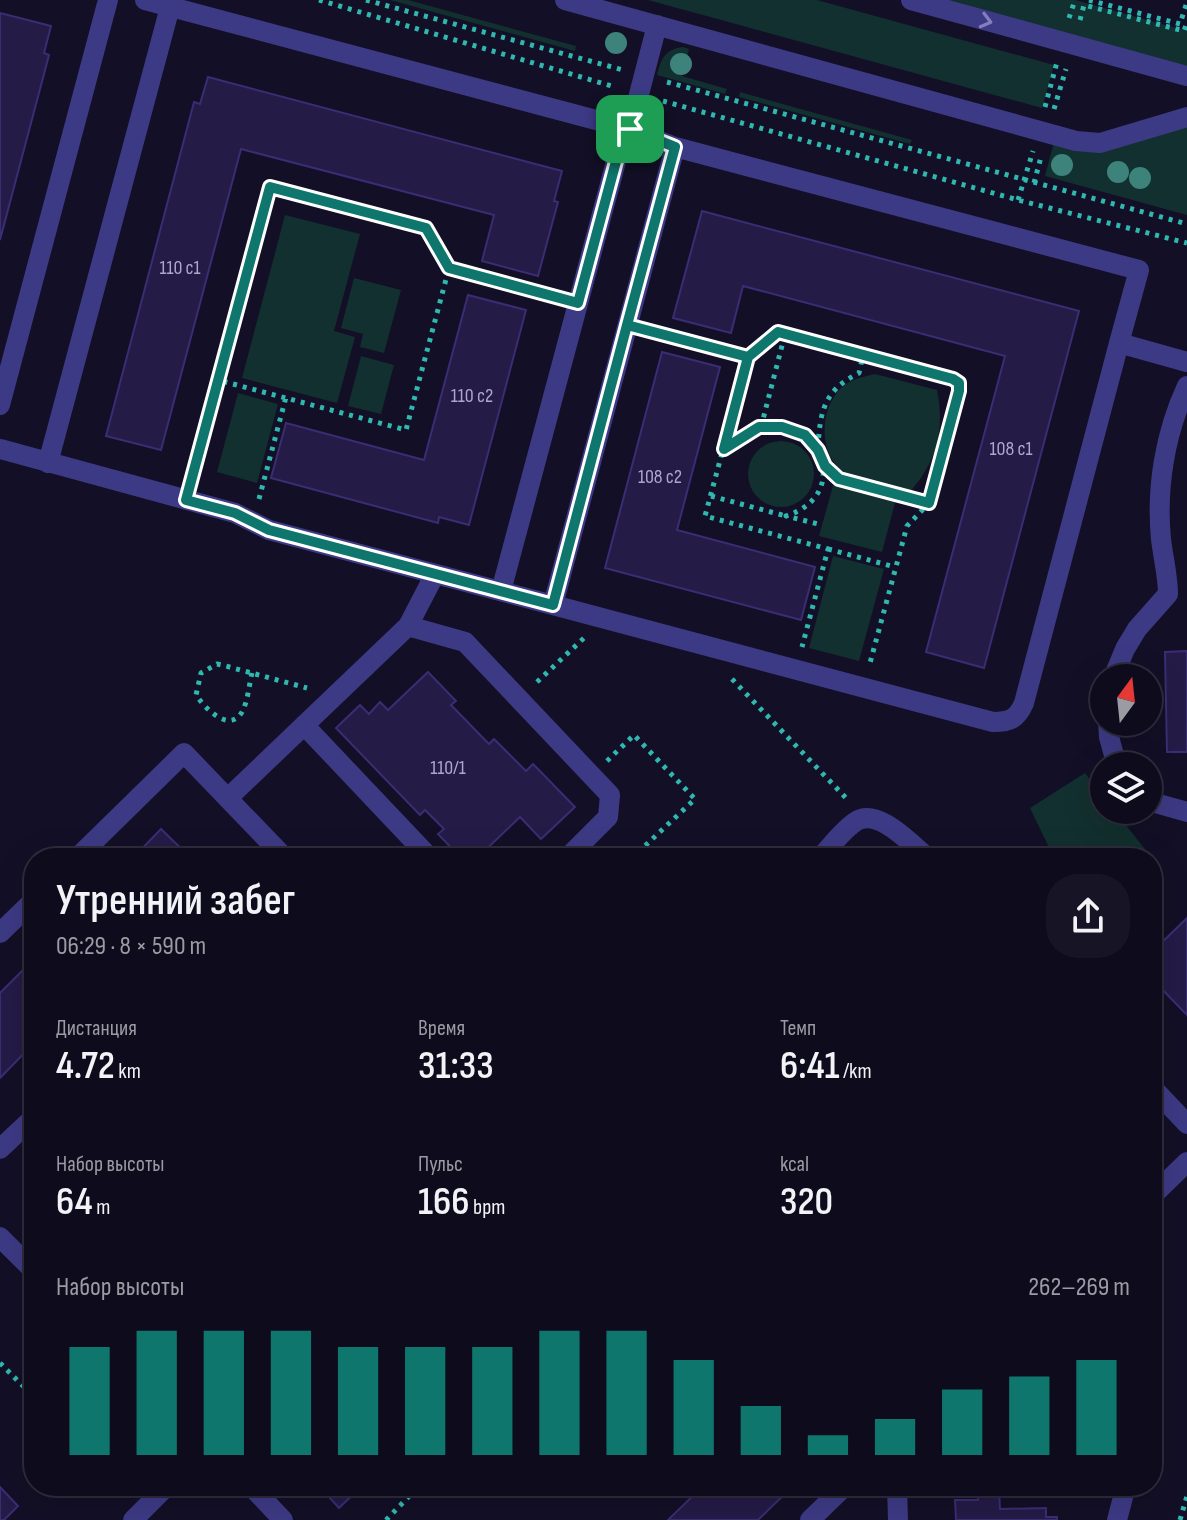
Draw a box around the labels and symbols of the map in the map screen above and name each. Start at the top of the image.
one-way arrow [979,12,993,28]
pin [596,95,664,163]
house number: 110 с1 [159,256,201,280]
house number: 110 с2 [451,384,493,408]
house number: 108 с1 [990,437,1032,461]
house number: 108 с2 [638,465,682,489]
north arrow [1090,664,1162,736]
house number: 110/1 [430,756,466,780]

